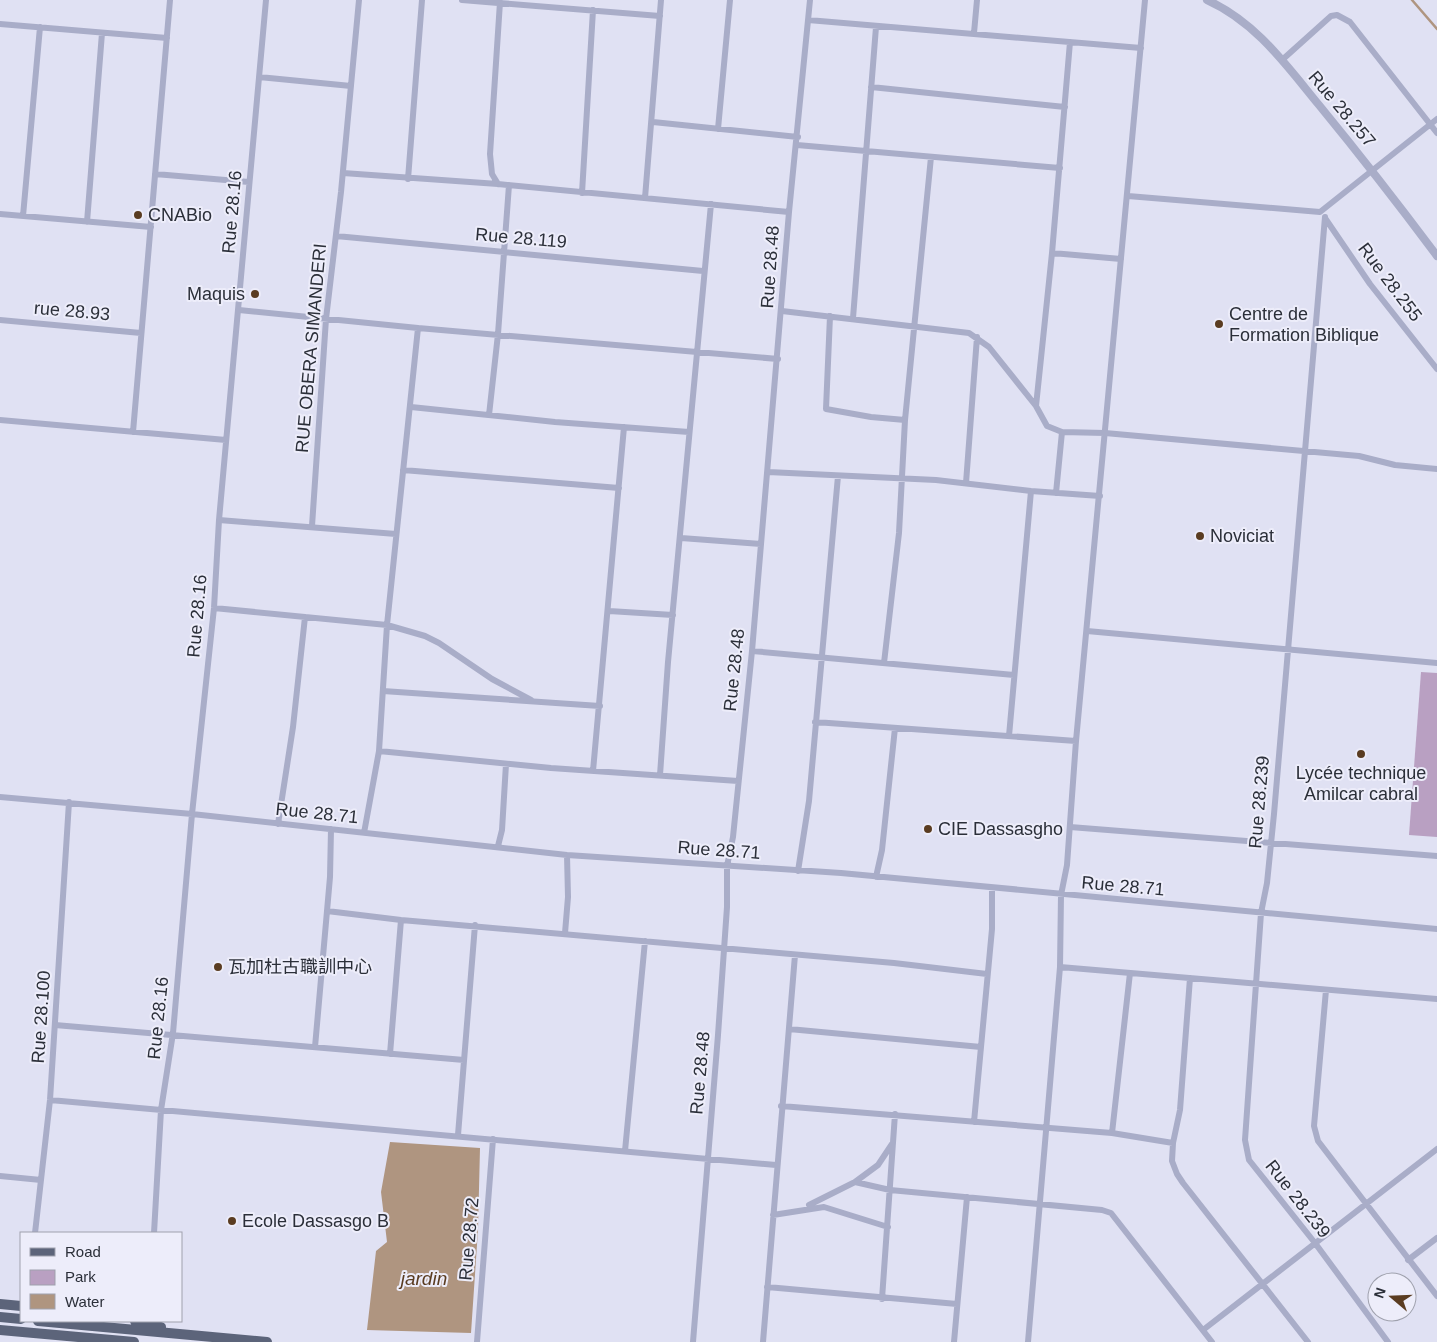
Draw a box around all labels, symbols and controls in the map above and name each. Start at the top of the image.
street label: Rue 28.257 [1304,67,1380,151]
street label: Rue 28.16 [218,170,246,254]
place label: CNABio [148,205,212,225]
marker: CNABio [132,209,144,221]
street label: Rue 28.119 [474,224,568,252]
street label: Rue 28.48 [757,225,783,309]
street label: Rue 28.255 [1354,239,1426,325]
street label: RUE OBERA SIMANDERI [292,243,330,453]
place label: Maquis [187,284,245,304]
marker: Maquis [249,288,261,300]
street label: rue 28.93 [33,298,111,324]
place label: Centre de Formation Biblique [1229,304,1379,345]
marker: Centre de Formation Biblique [1213,318,1225,330]
place label: Noviciat [1210,526,1274,546]
marker: Noviciat [1194,530,1206,542]
street label: Rue 28.16 [183,574,211,658]
street label: Rue 28.48 [720,628,748,712]
marker: Lycée technique Amilcar cabral [1355,748,1367,760]
street label: Rue 28.239 [1245,755,1273,849]
place label: Lycée technique Amilcar cabral [1296,763,1426,804]
street label: Rue 28.71 [275,799,359,827]
place label: CIE Dassasgho [938,819,1063,839]
marker: CIE Dassasgho [922,823,934,835]
street label: Rue 28.71 [677,837,761,863]
street label: Rue 28.71 [1081,872,1165,900]
place label: 瓦加杜古職訓中心 [228,957,372,977]
marker: 瓦加杜古職訓中心 [212,961,224,973]
street label: Rue 28.100 [28,970,54,1064]
street label: Rue 28.16 [144,976,172,1060]
street label: Rue 28.48 [686,1031,714,1115]
street label: Rue 28.239 [1261,1156,1335,1242]
street label: Rue 28.72 [455,1197,483,1281]
place label: Ecole Dassasgo B [242,1211,389,1231]
marker: Ecole Dassasgo B [226,1215,238,1227]
legend [20,1232,182,1322]
text: Road [65,1243,101,1260]
text: Park [65,1268,96,1285]
water label: jardin [398,1268,447,1289]
north arrow [1367,1272,1417,1322]
text: N [1370,1285,1389,1300]
text: Water [65,1293,104,1310]

